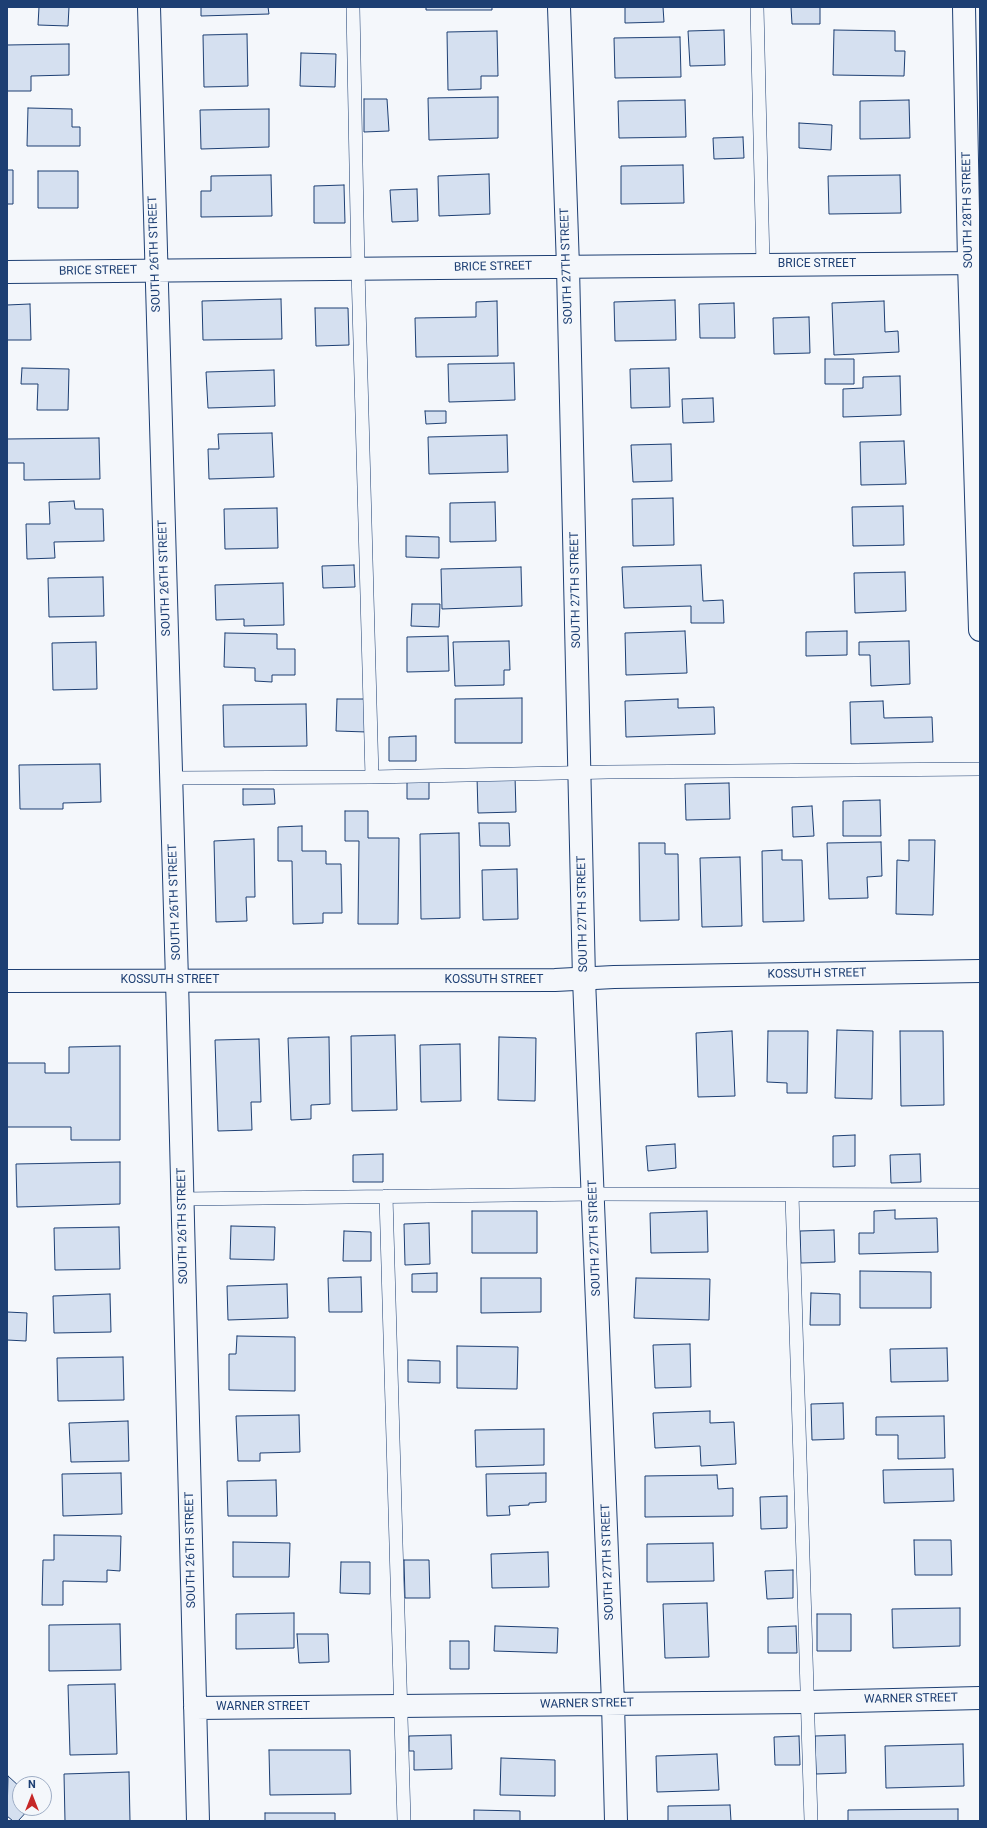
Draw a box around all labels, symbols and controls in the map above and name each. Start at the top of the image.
street label: SOUTH 28TH STREET [960,152,976,268]
street label: SOUTH 26TH STREET [146,195,164,313]
street label: SOUTH 27TH STREET [558,207,576,325]
street label: BRICE STREET [778,257,856,271]
street label: BRICE STREET [454,259,532,275]
street label: BRICE STREET [59,263,137,279]
street label: SOUTH 26TH STREET [156,519,174,637]
street label: SOUTH 27TH STREET [568,532,584,648]
street label: SOUTH 26TH STREET [166,843,184,961]
street label: SOUTH 27TH STREET [575,856,591,972]
street label: KOSSUTH STREET [767,966,867,982]
street label: KOSSUTH STREET [121,973,219,987]
street label: KOSSUTH STREET [445,973,543,987]
street label: SOUTH 26TH STREET [175,1168,191,1284]
street label: SOUTH 27TH STREET [586,1179,604,1297]
street label: SOUTH 26TH STREET [183,1492,199,1608]
street label: SOUTH 27TH STREET [599,1503,617,1621]
street label: WARNER STREET [864,1691,958,1707]
street label: WARNER STREET [540,1696,634,1712]
street label: WARNER STREET [216,1700,310,1714]
north arrow [12,1776,52,1816]
text: N [28,1778,36,1791]

